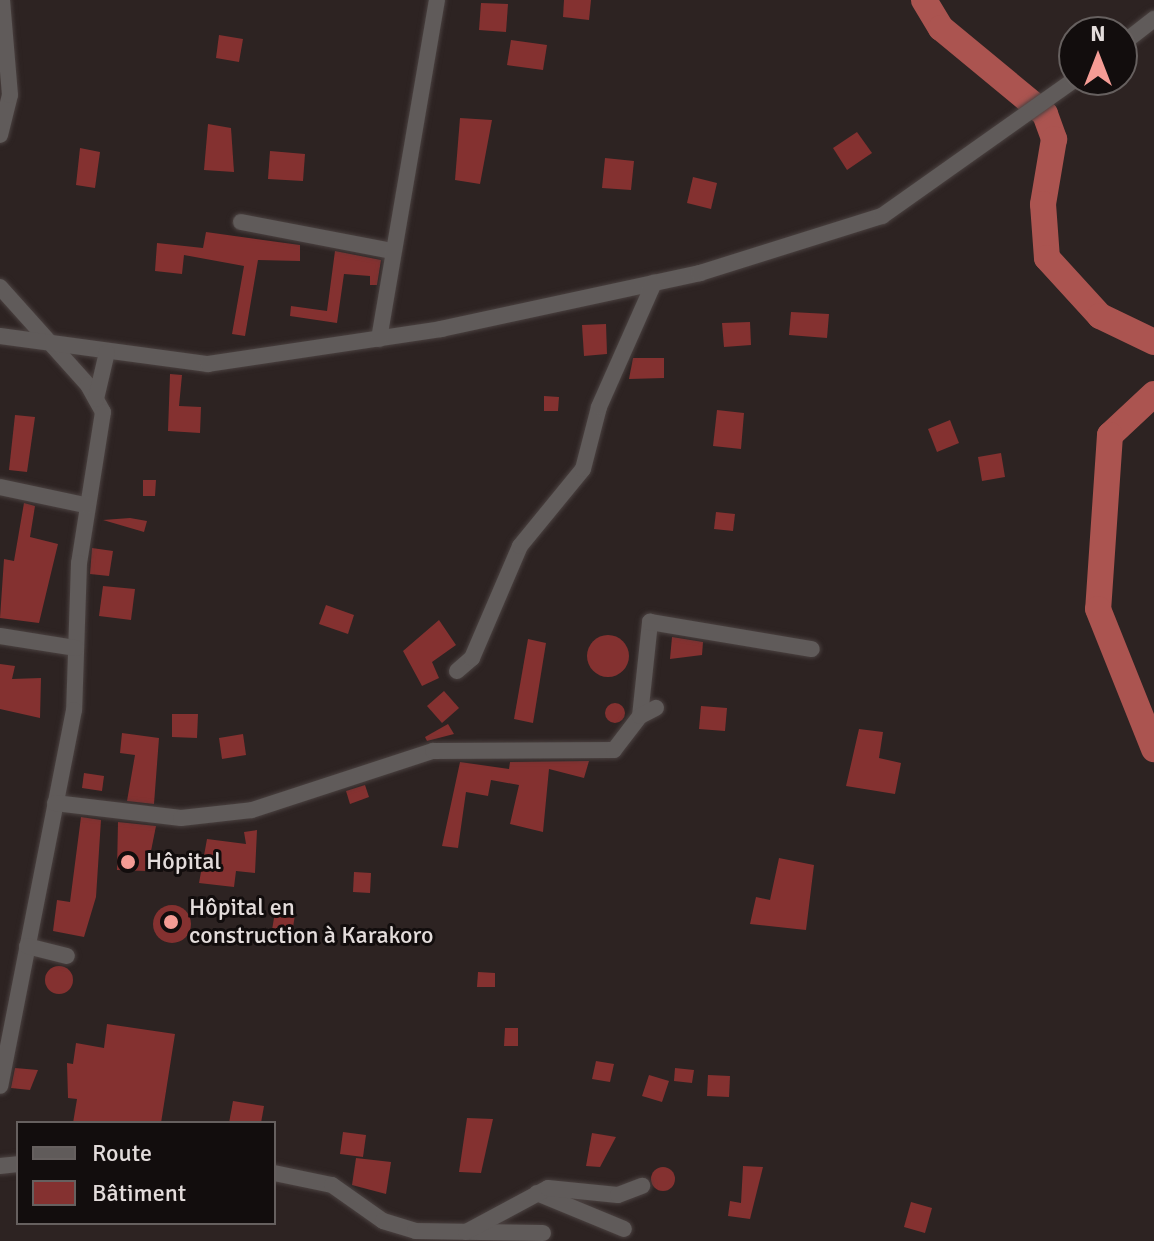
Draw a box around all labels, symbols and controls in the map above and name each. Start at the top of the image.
north arrow [1058,16,1138,96]
text: N [1090,20,1106,47]
place label: Hôpital [146,848,221,876]
marker: Hôpital [117,851,139,873]
place label: Hôpital en construction à Karakoro [189,894,433,950]
marker: Hôpital en construction à Karakoro [160,911,182,933]
legend [16,1121,276,1225]
text: Route [92,1138,152,1168]
text: Bâtiment [92,1178,186,1208]

